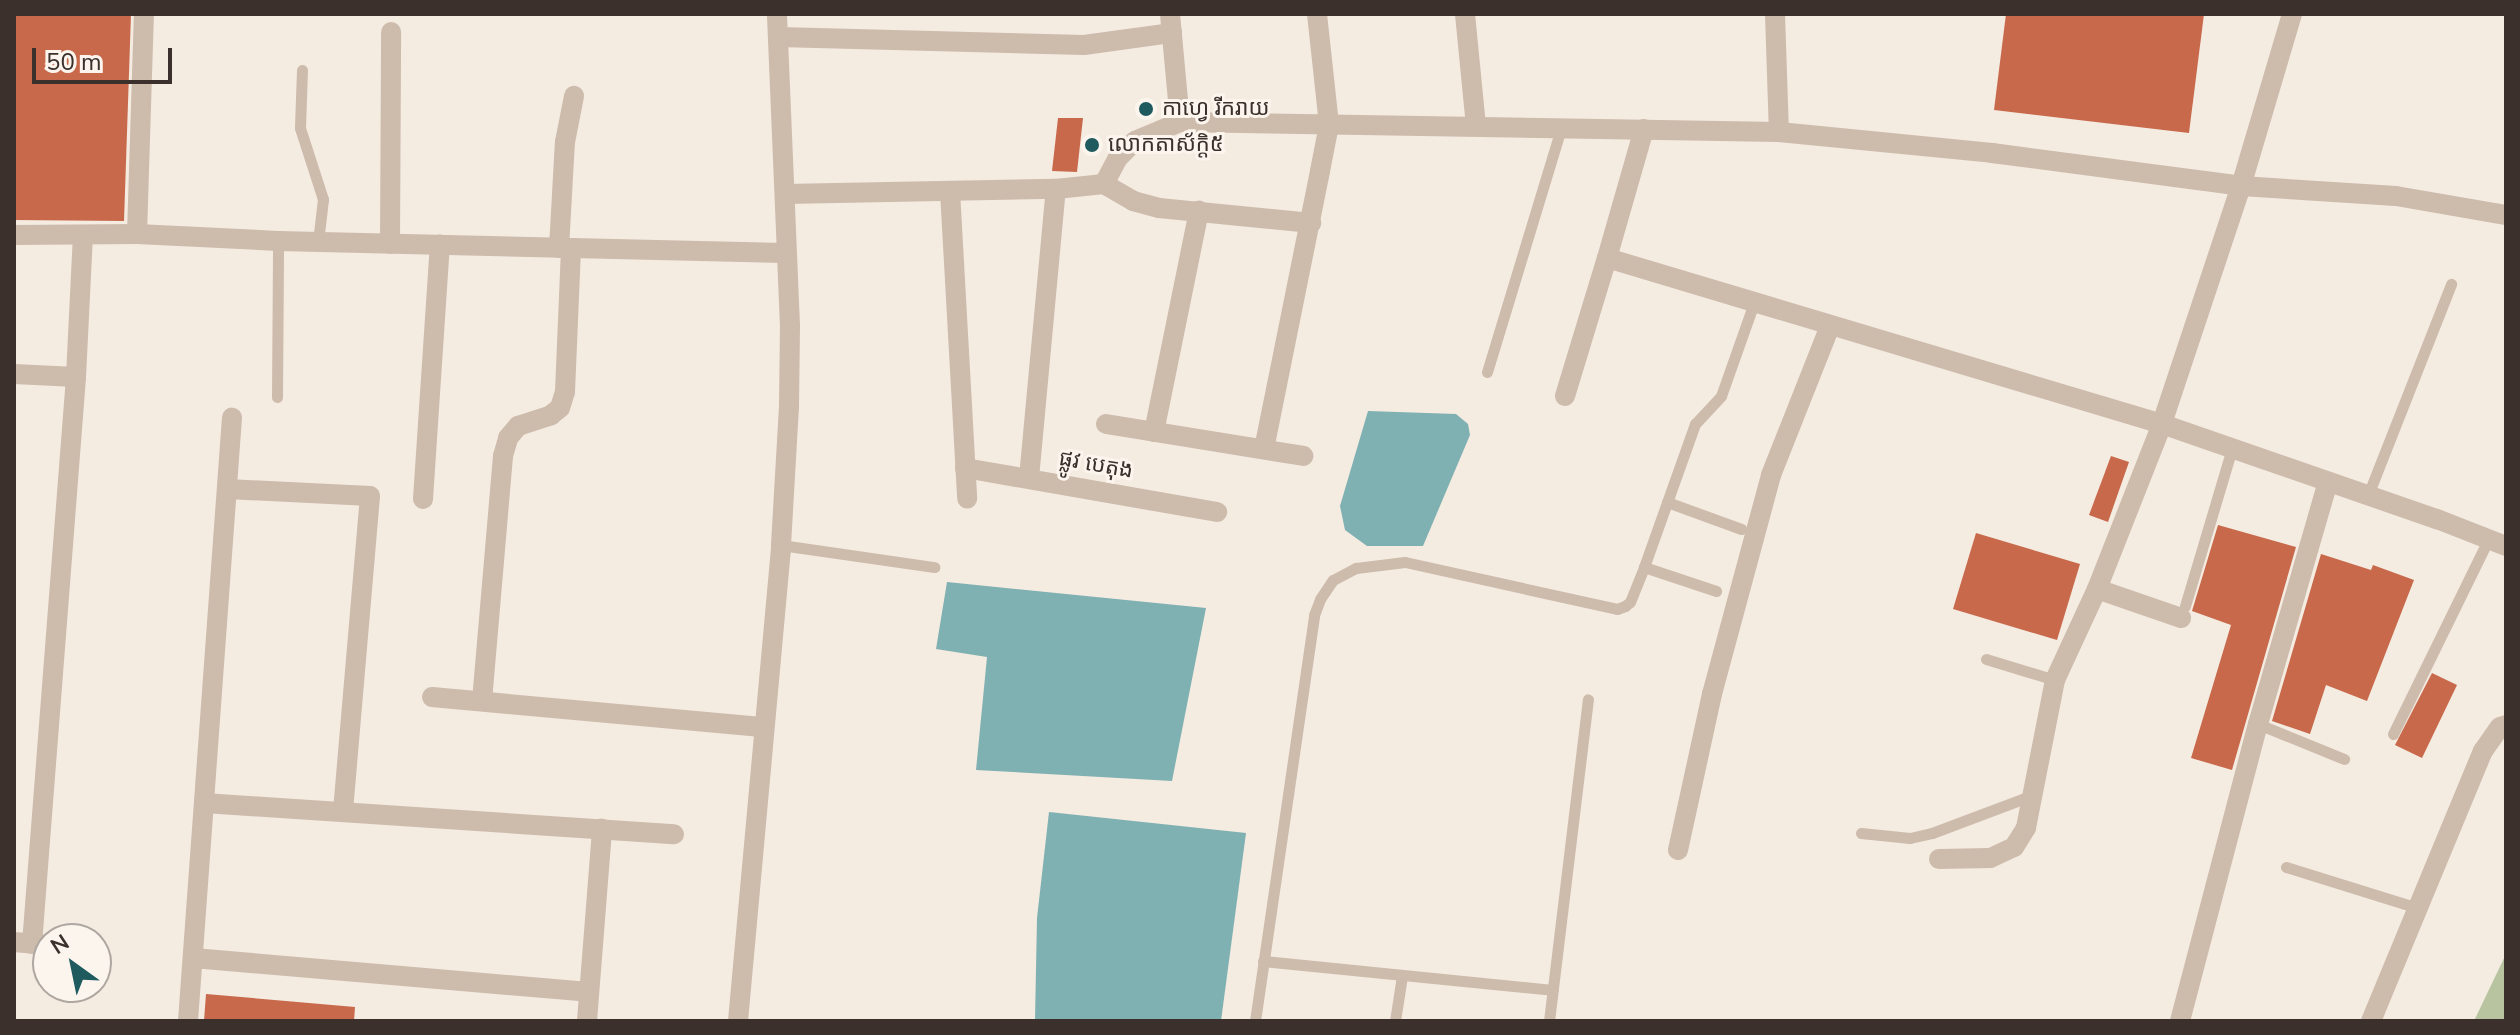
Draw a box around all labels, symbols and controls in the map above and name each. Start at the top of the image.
scale bar [36,32,176,82]
text: 50 m [46,46,102,78]
place label: កាហ្វេ រីករាយ [1162,96,1270,122]
marker: កាហ្វេ រីករាយ [1137,100,1155,118]
place label: លោកតាស័ក្តិ៥ [1108,132,1224,158]
marker: លោកតាស័ក្តិ៥ [1083,136,1101,154]
street label: ផ្លូវ បេតុង [1057,445,1135,485]
north arrow [32,923,112,1003]
text: N [45,927,75,962]

